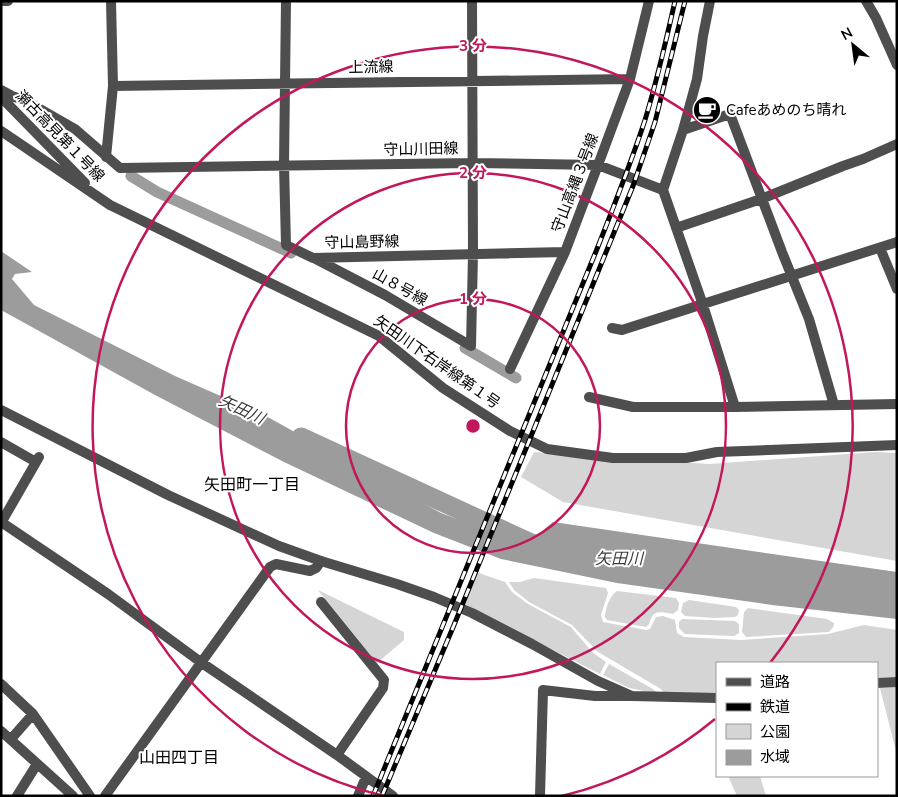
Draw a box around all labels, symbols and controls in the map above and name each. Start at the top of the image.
north arrow [828,20,878,70]
text: N [838,23,856,45]
text: 3 分 [459,36,487,56]
street label: 上流線 [348,57,394,77]
street label: 瀬古高見第１号線 [11,86,109,186]
cafe icon: Cafeあめのち晴れ [692,95,722,125]
place label: Cafeあめのち晴れ [726,100,847,120]
street label: 守山高縄３号線 [547,130,603,236]
street label: 守山川田線 [383,138,459,160]
text: 2 分 [459,163,487,183]
street label: 守山島野線 [324,231,400,253]
street label: 山８号線 [369,264,431,310]
text: 1 分 [459,289,487,309]
street label: 矢田川下右岸線第１号 [370,311,504,413]
water label: 矢田川 [215,390,270,431]
centre of rings [464,417,482,435]
district label: 矢田町一丁目 [204,474,300,496]
water label: 矢田川 [595,548,645,570]
legend [716,662,878,777]
text: 道路 [760,672,790,692]
text: 鉄道 [760,697,790,717]
text: 公園 [760,722,790,742]
district label: 山田四丁目 [139,747,219,769]
text: 水域 [760,747,790,767]

